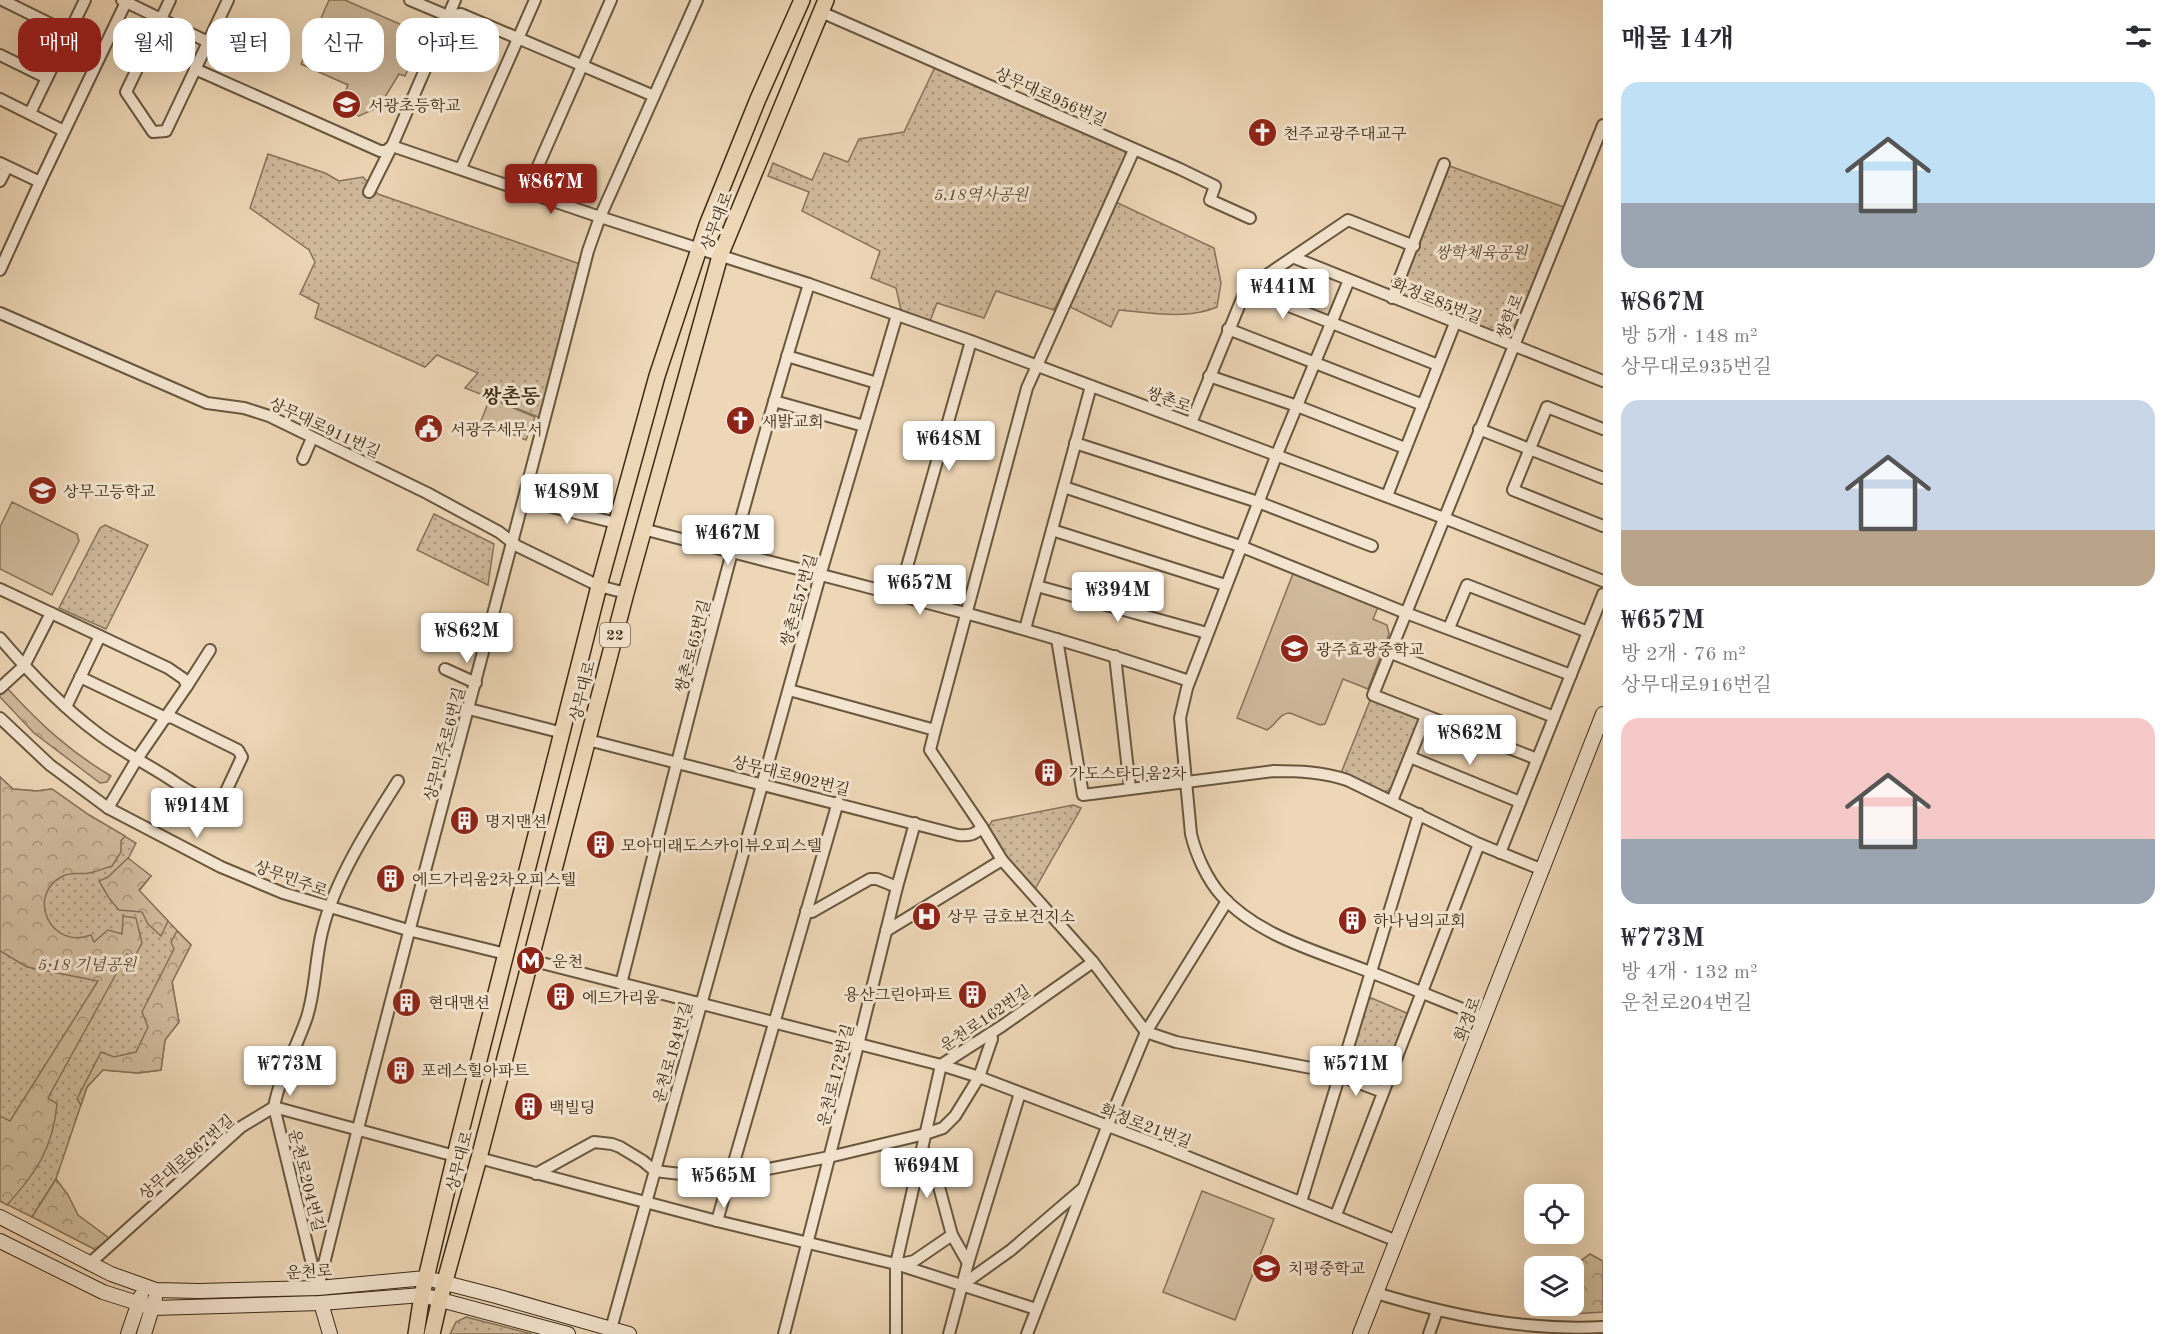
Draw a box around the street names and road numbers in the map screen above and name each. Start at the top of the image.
street label: 상무대로956번길 [992,65,1109,130]
street label: 상무대로 [698,189,737,253]
street label: 화정로85번길 [1389,276,1484,327]
street label: 쌍학로 [1494,291,1527,341]
street label: 쌍촌로 [1144,384,1194,417]
street label: 상무대로911번길 [266,395,383,462]
street label: 쌍촌로57번길 [777,552,821,649]
street label: 쌍촌로65번길 [672,598,714,695]
road number: 22 [600,623,630,647]
street label: 상무대로 [568,659,599,723]
street label: 상무민주로6번길 [422,685,469,803]
street label: 상무대로902번길 [730,754,851,799]
street label: 상무민주로 [251,858,330,901]
street label: 운천로162번길 [938,983,1034,1056]
street label: 화정로 [1452,994,1485,1044]
street label: 운천로184번길 [651,1000,696,1105]
street label: 운천로172번길 [815,1022,857,1128]
street label: 화정로21번길 [1098,1101,1193,1152]
street label: 상무대로867번길 [136,1112,238,1204]
street label: 운천로204번길 [285,1127,327,1233]
street label: 상무대로 [444,1129,477,1193]
street label: 운천로 [285,1263,333,1282]

